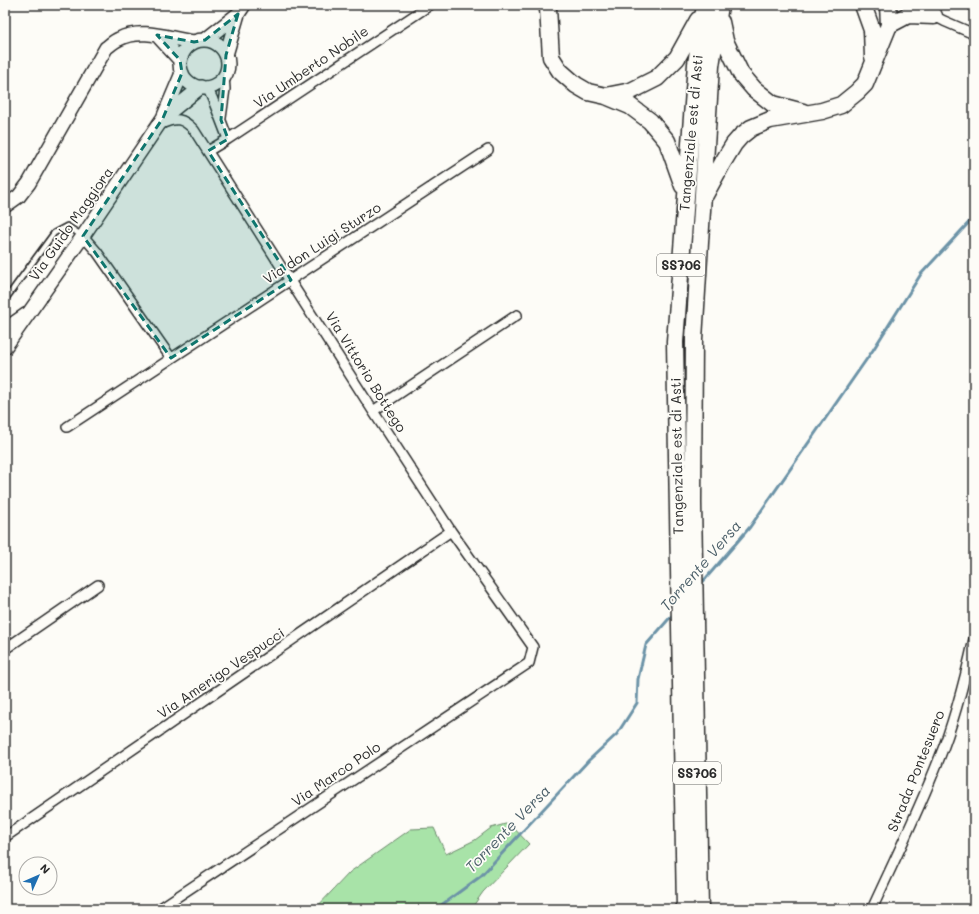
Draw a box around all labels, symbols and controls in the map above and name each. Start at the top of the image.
street label: Via Umberto Nobile [250,21,372,112]
street label: Tangenziale est di Asti [674,54,707,212]
street label: Via Guido Maggiora [24,163,117,284]
street label: Via don Luigi Sturzo [259,197,384,288]
road number: SS706 [657,254,705,276]
street label: Via Vittorio Bottego [322,308,411,436]
street label: Tangenziale est di Asti [666,377,687,535]
water label: Torrente Versa [655,516,745,615]
street label: Via Amerigo Vespucci [153,623,288,722]
street label: Strada Pontesuero [882,707,949,835]
street label: Via Marco Polo [288,737,384,810]
road number: SS706 [673,762,721,784]
water label: Torrente Versa [460,780,554,876]
north arrow [18,856,58,896]
text: N [37,860,54,877]

